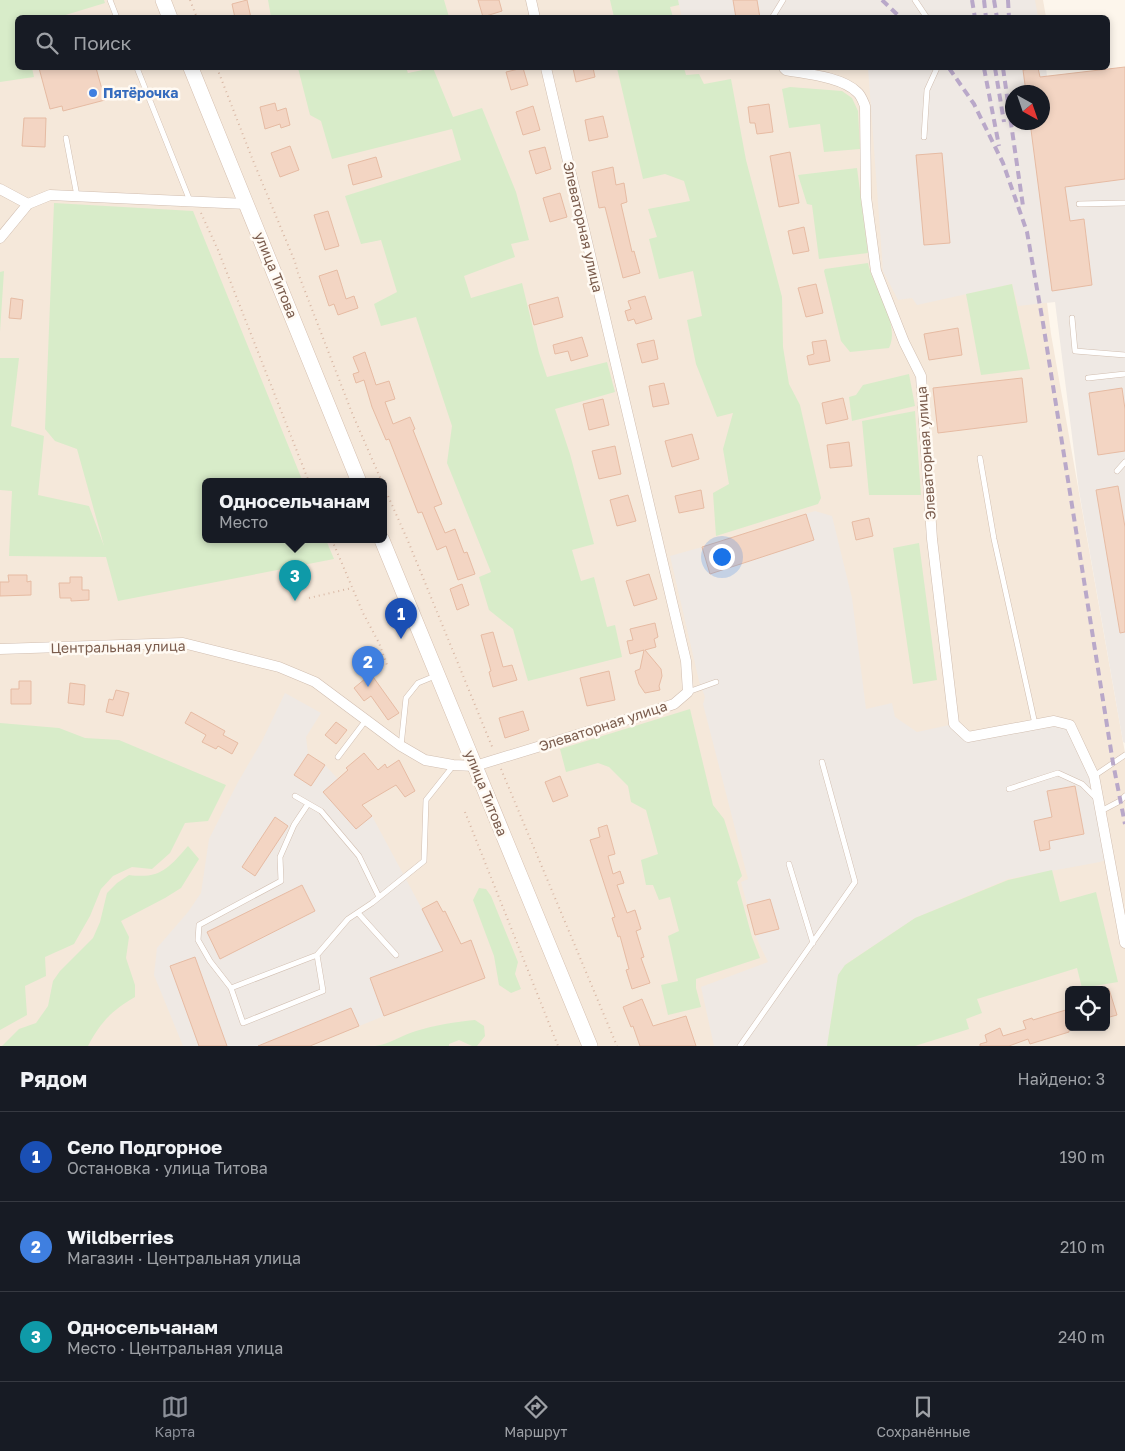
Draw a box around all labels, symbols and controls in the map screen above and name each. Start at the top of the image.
search box [15,15,1110,70]
icon: search [33,29,61,57]
text: Поиск [73,31,132,54]
place label: Пятёрочка [103,84,178,101]
north arrow [1005,85,1050,130]
marker: Пятёрочка [87,87,99,99]
street label: Элеваторная улица [560,160,607,294]
street label: улица Титова [251,229,301,320]
street label: Элеваторная улица [912,386,939,520]
popup [202,478,387,543]
text: Односельчанам [219,489,370,512]
text: Место [219,512,268,532]
your location [709,544,735,570]
pin: 3 [279,560,311,601]
pin: 1 [385,598,417,639]
street label: Центральная улица [50,637,186,656]
pin: 2 [352,646,384,687]
street label: Элеваторная улица [537,697,669,754]
street label: улица Титова [461,747,511,838]
map controls [1065,986,1110,1031]
button: locate [1065,986,1110,1031]
text: Рядом [20,1066,87,1092]
text: Найдено: 3 [1018,1069,1105,1089]
text: Село Подгорное [67,1135,222,1158]
text: 1 [32,1147,40,1167]
text: 190 m [1059,1147,1105,1167]
text: Остановка · улица Титова [67,1158,268,1178]
text: Wildberries [67,1225,174,1248]
text: 2 [31,1237,41,1257]
text: 210 m [1060,1237,1105,1257]
text: Магазин · Центральная улица [67,1248,301,1268]
text: Односельчанам [67,1315,218,1338]
text: 3 [31,1327,41,1347]
text: 240 m [1058,1327,1105,1347]
text: Место · Центральная улица [67,1338,283,1358]
tab: Карта [155,1393,195,1440]
tab: Маршрут [504,1393,567,1440]
tab: Сохранённые [876,1393,970,1440]

